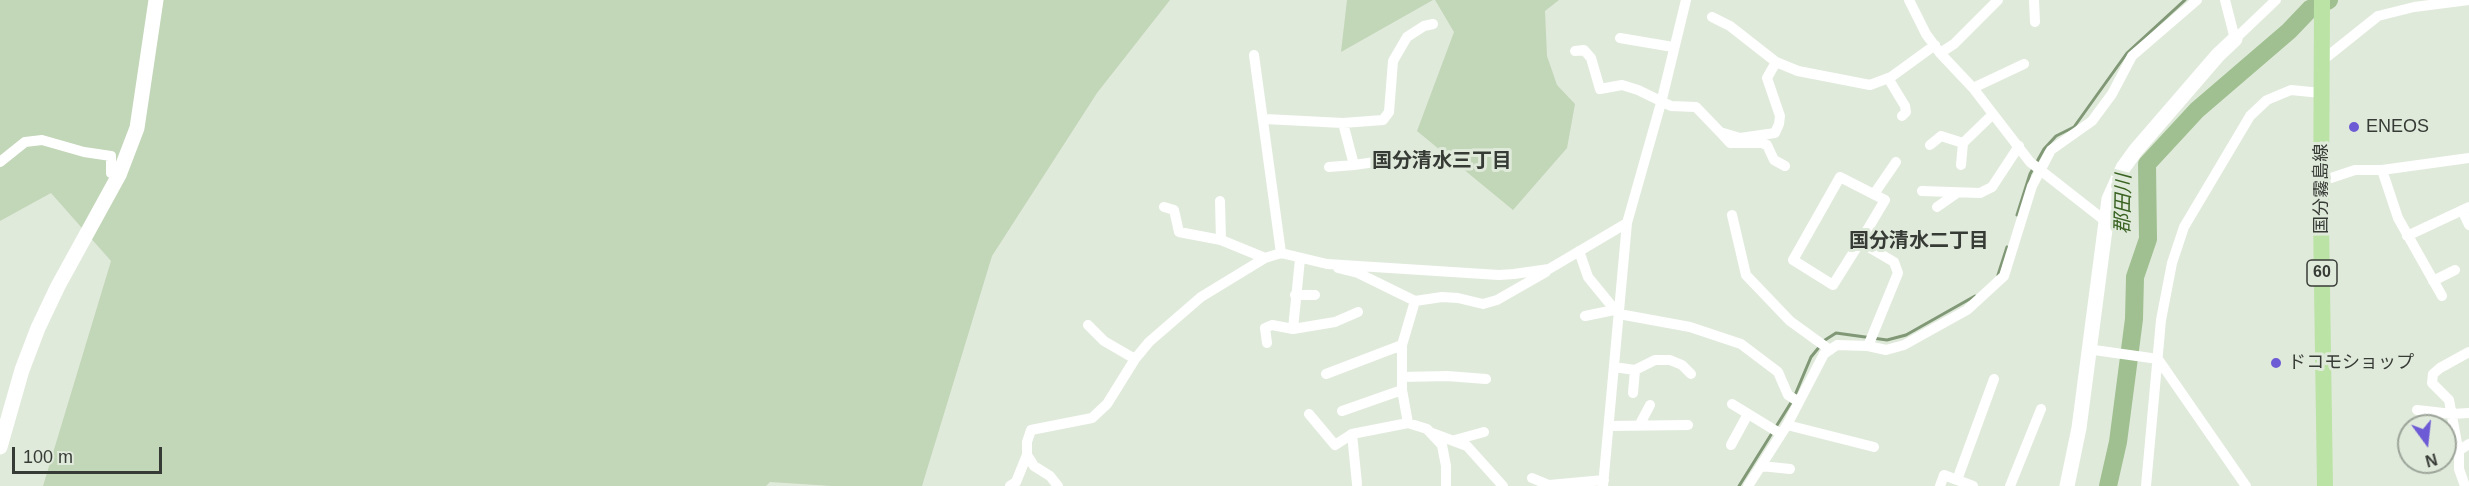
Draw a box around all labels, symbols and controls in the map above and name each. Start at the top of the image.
place label: ENEOS [2366,116,2429,138]
marker: ENEOS [2347,120,2361,134]
street label: 国分霧島線 [2311,144,2333,234]
district label: 国分清水三丁目 [1372,149,1512,173]
water label: 郡田川 [2111,174,2137,234]
district label: 国分清水二丁目 [1849,229,1989,253]
road number: 60 [2307,260,2337,286]
place label: ドコモショップ [2288,352,2414,374]
marker: ドコモショップ [2269,356,2283,370]
north arrow [2397,414,2457,474]
scale bar [15,435,165,473]
text: 100 m [23,447,73,467]
text: N [2423,450,2439,470]

